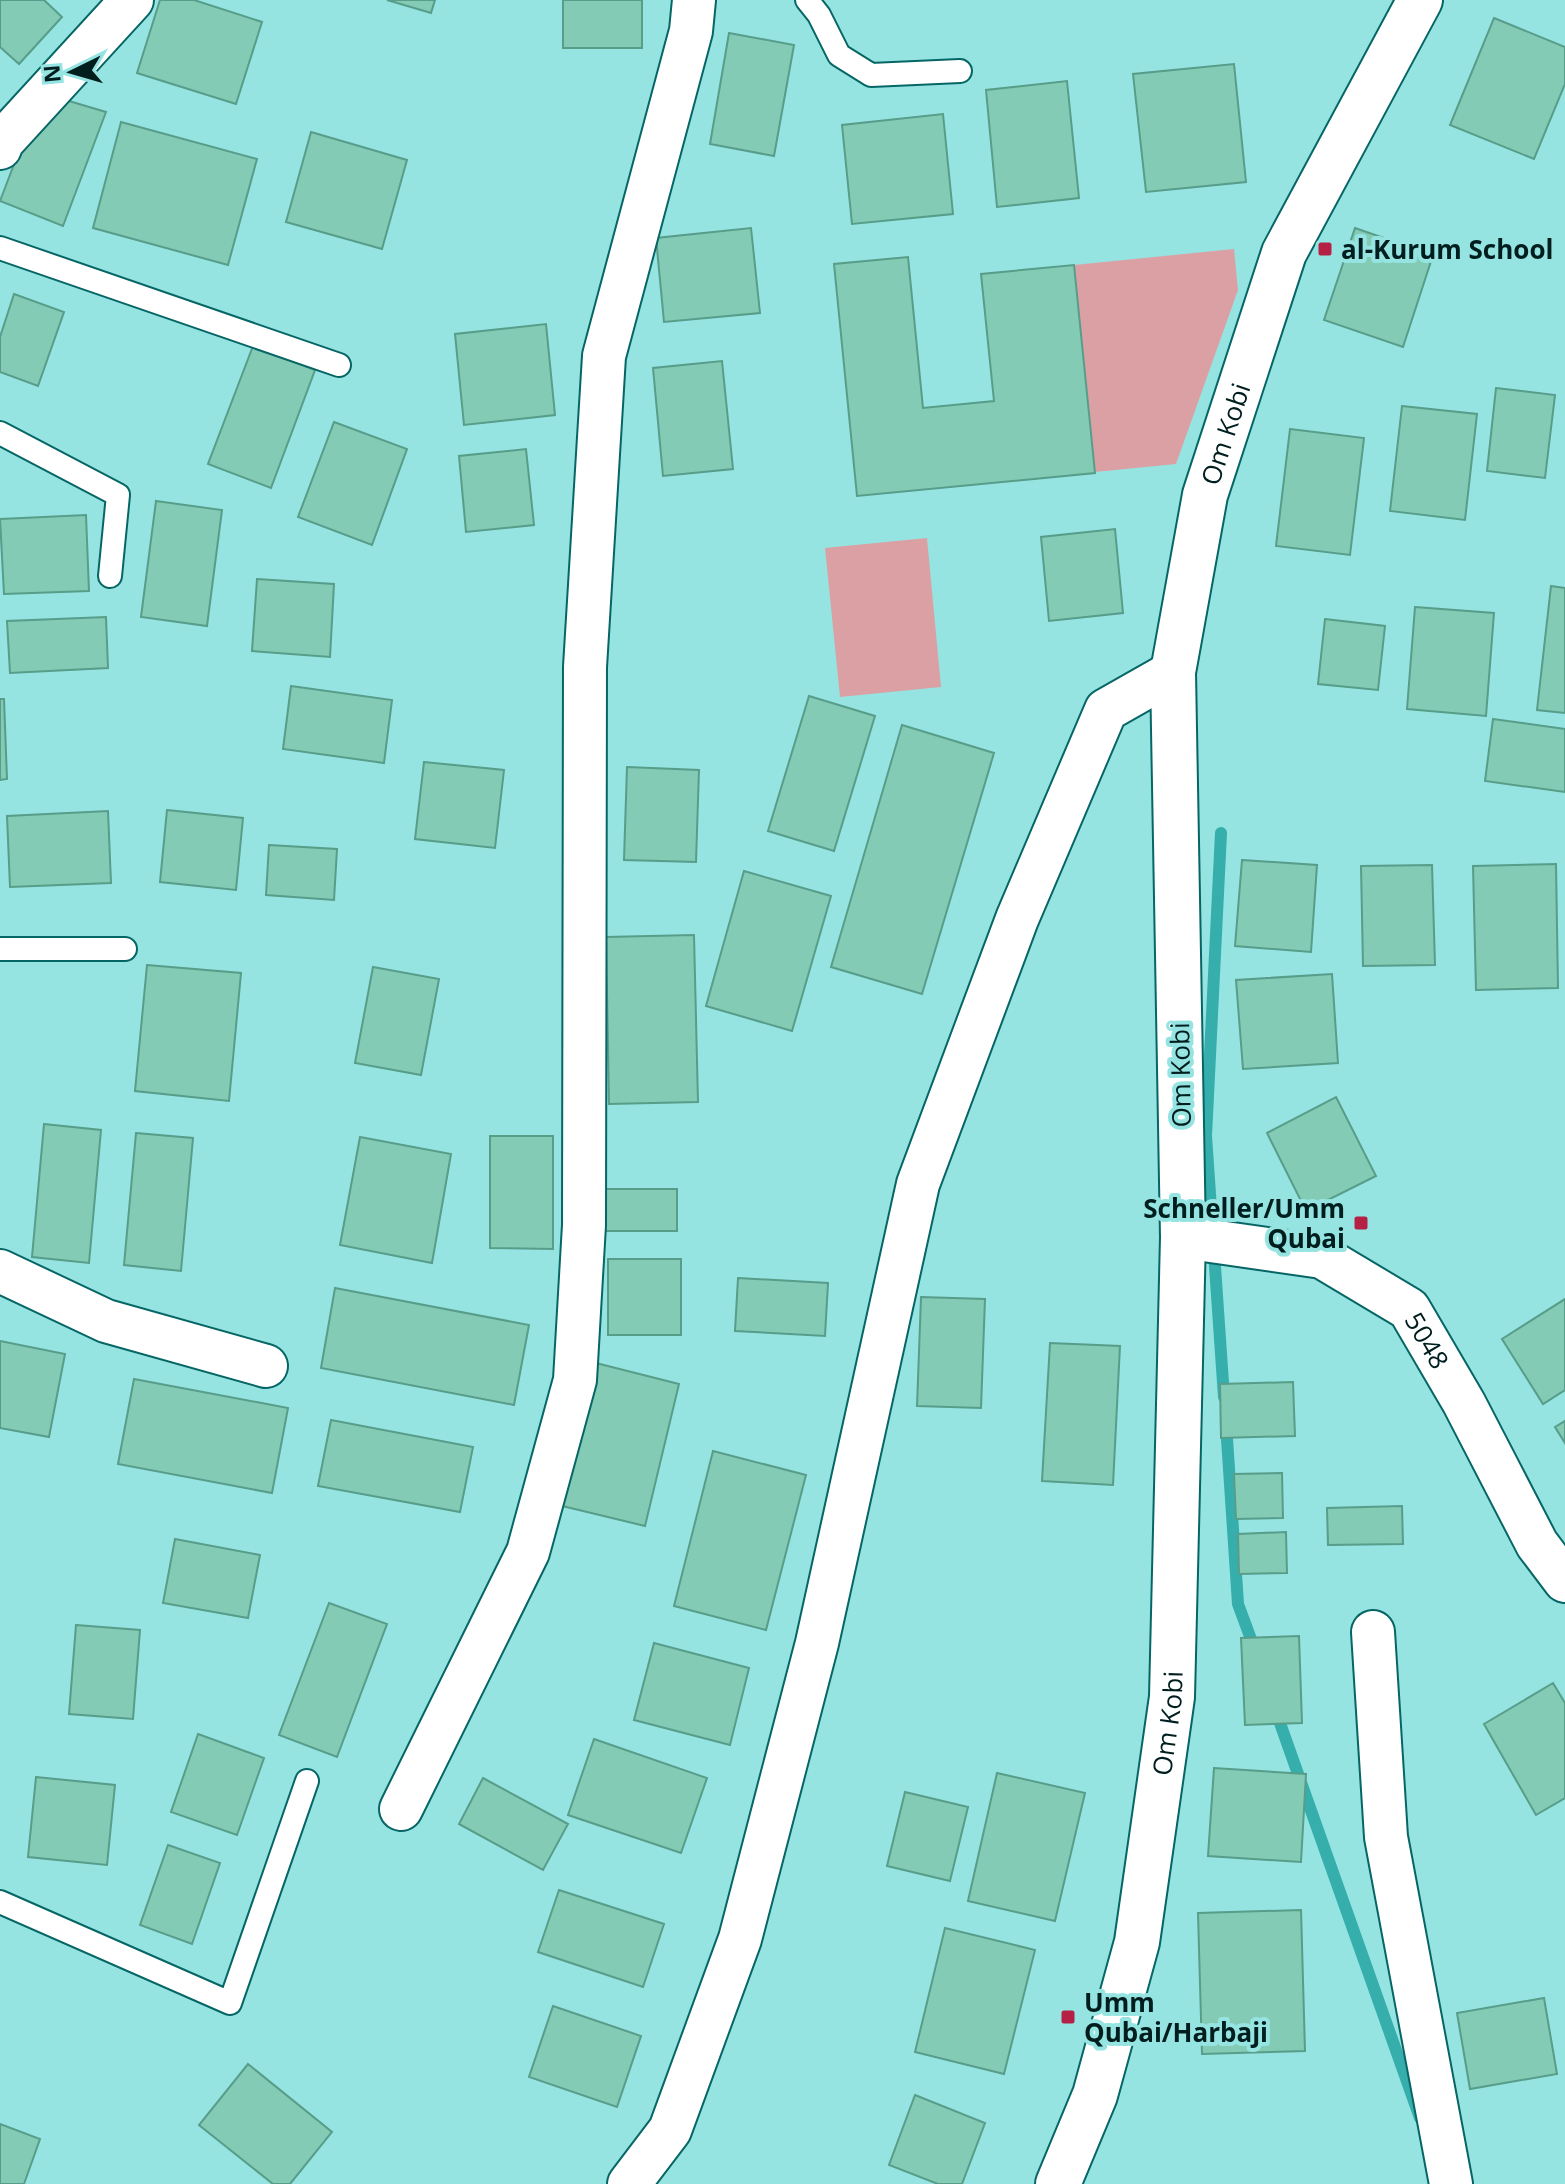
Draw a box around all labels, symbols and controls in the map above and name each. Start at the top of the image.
north arrow [32,32,112,112]
text: N [35,64,67,84]
place label: al-Kurum School [1341,231,1553,267]
marker: al-Kurum School [1316,240,1334,258]
street label: Om Kobi [1192,378,1258,489]
street label: Om Kobi [1161,1022,1199,1128]
place label: Schneller/Umm Qubai [1143,1190,1345,1256]
marker: Schneller/Umm Qubai [1352,1214,1370,1232]
street label: 5048 [1397,1305,1458,1375]
street label: Om Kobi [1143,1671,1191,1778]
place label: Umm Qubai/Harbaji [1084,1984,1268,2050]
marker: Umm Qubai/Harbaji [1059,2008,1077,2026]

